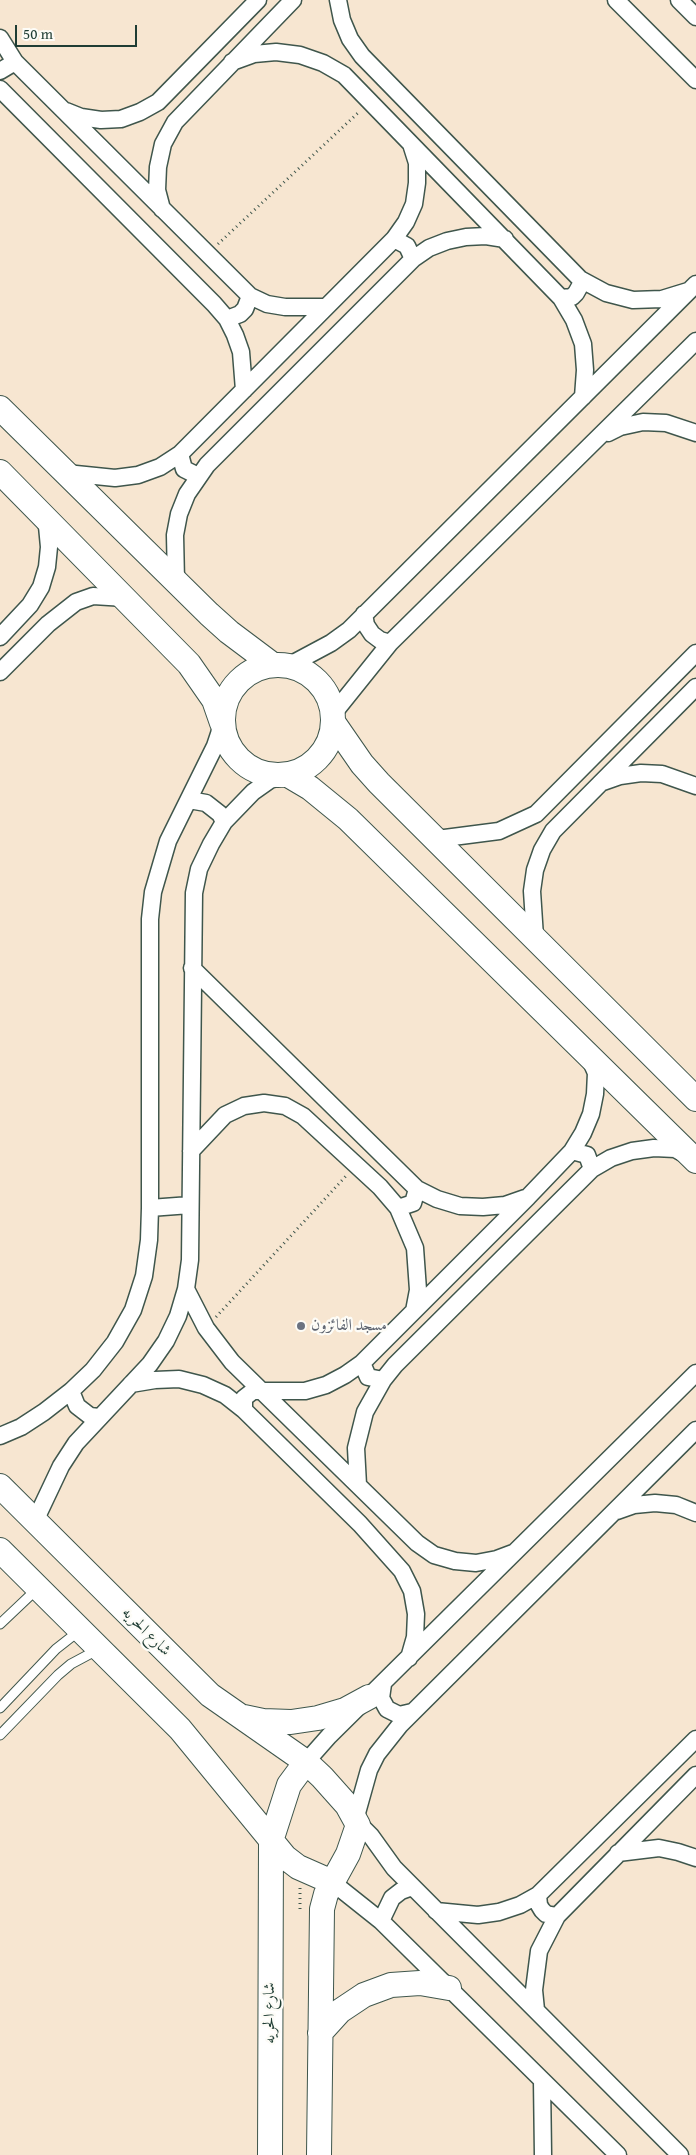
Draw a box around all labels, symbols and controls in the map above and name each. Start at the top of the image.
scale bar [18,15,140,47]
text: 50 m [23,23,53,44]
place label: مسجد الفائزون [311,1316,387,1336]
marker: مسجد الفائزون [295,1320,307,1332]
street label: شارع الحريه [117,1603,175,1661]
street label: شارع الحريه [260,1982,280,2044]

